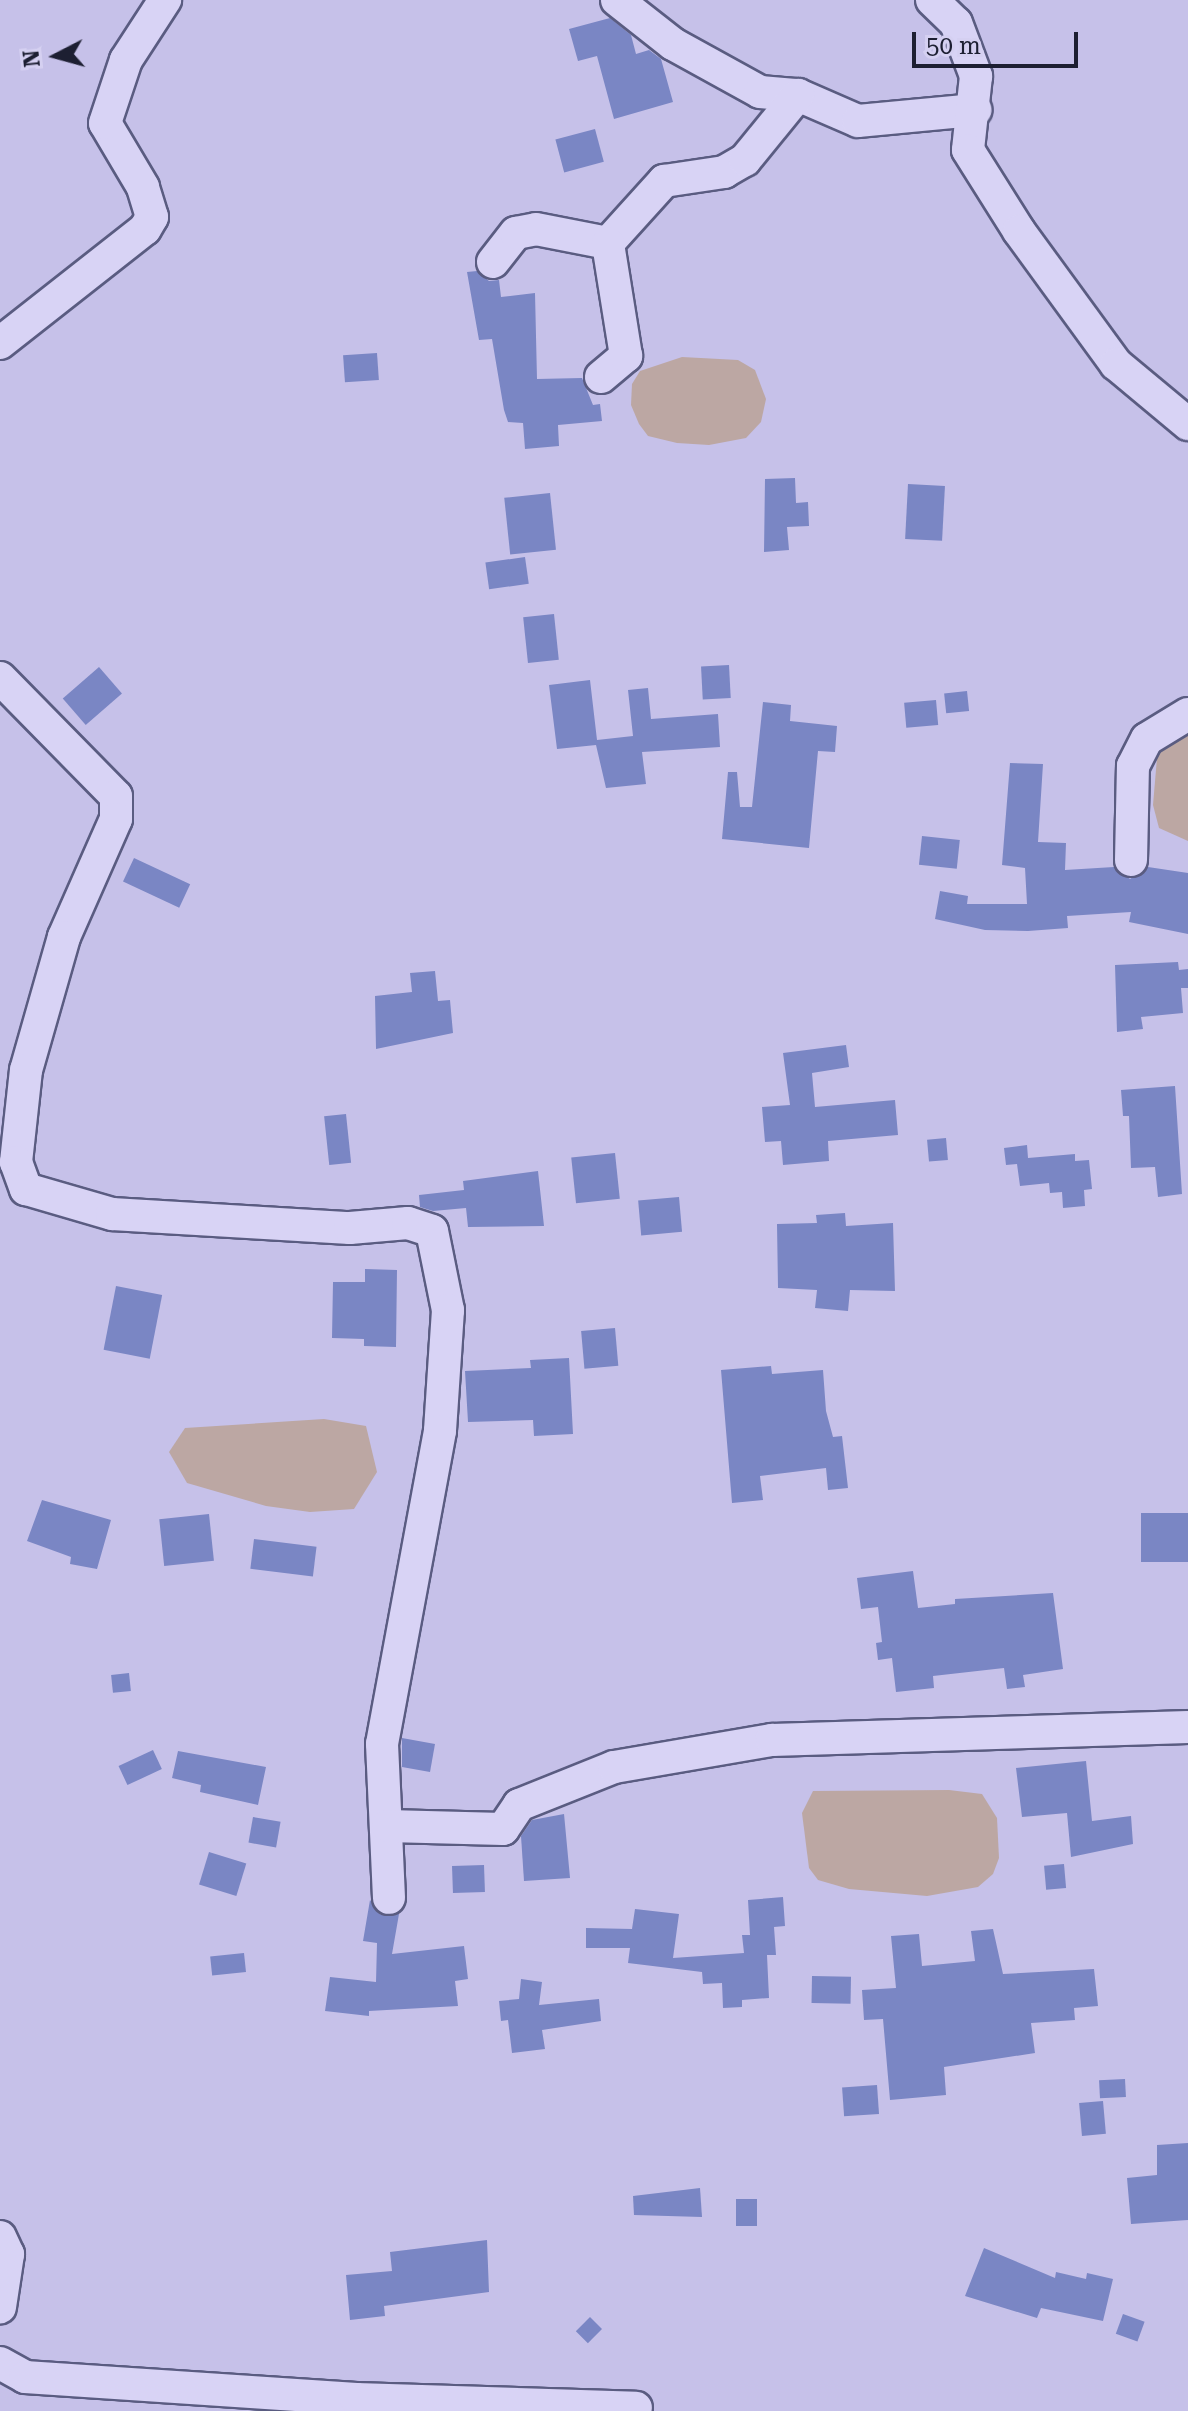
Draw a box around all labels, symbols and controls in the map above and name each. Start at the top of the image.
north arrow [16,16,96,96]
scale bar [916,16,1082,66]
text: 50 m [926,32,981,60]
text: N [18,49,45,68]

